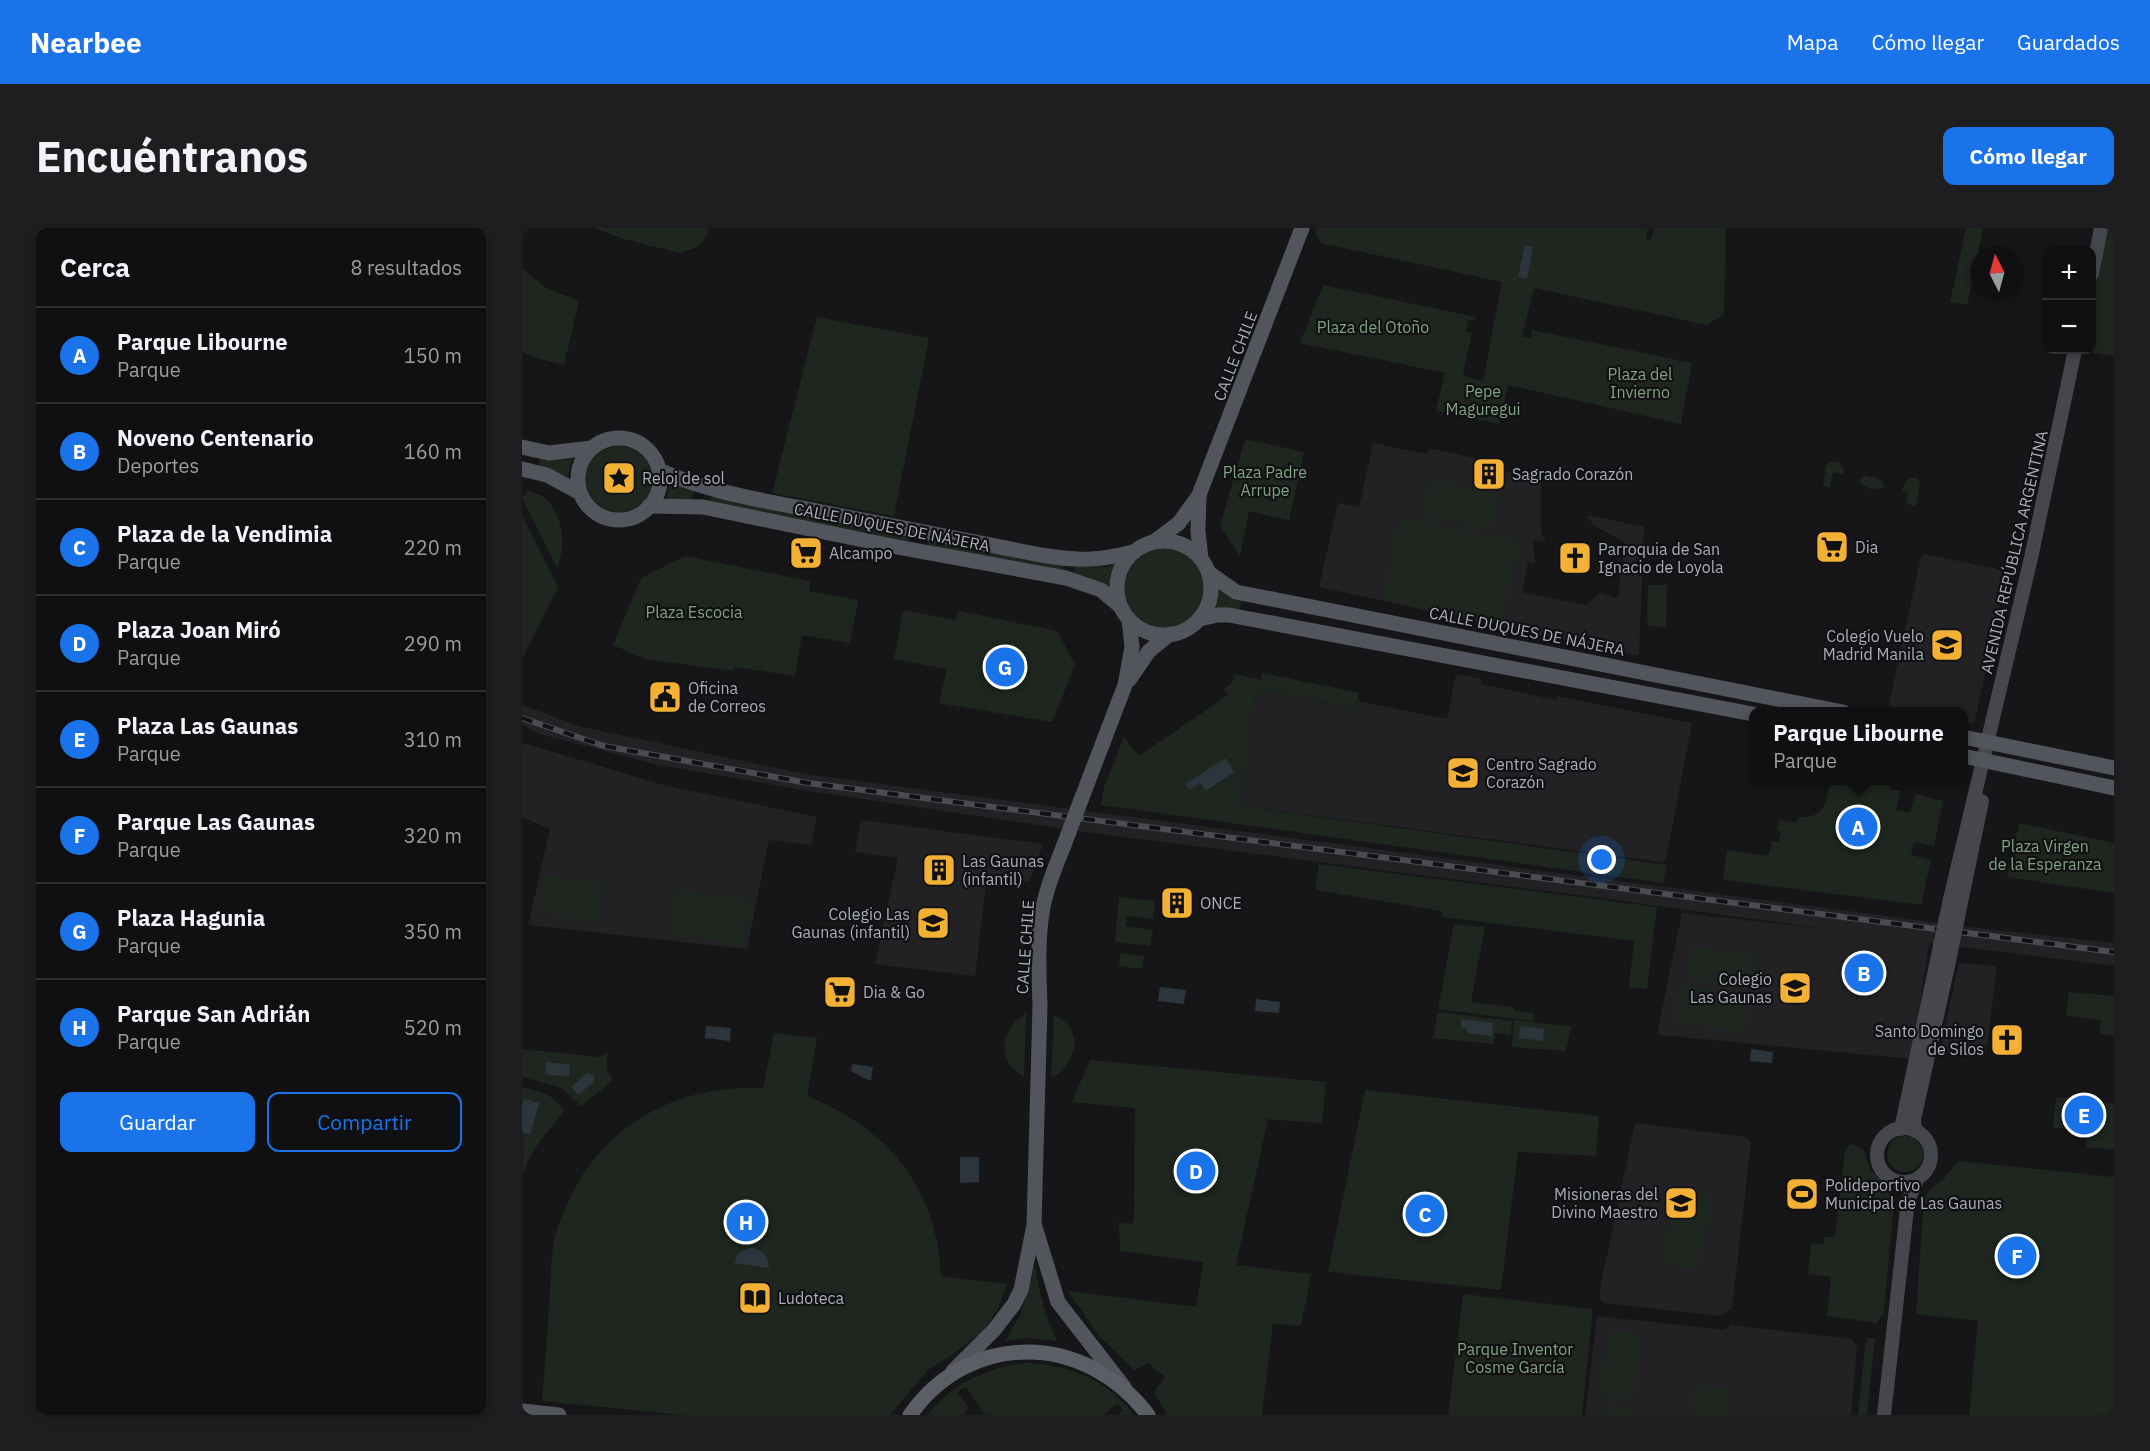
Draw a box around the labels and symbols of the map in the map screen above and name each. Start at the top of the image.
north arrow [1970,246,2024,300]
street label: CALLE CHILE [1209,308,1261,404]
park label: Plaza del Otoño [1317,317,1429,337]
park label: Plaza del Invierno [1608,364,1672,402]
park label: Pepe Maguregui [1445,381,1521,419]
street label: AVENIDA REPÚBLICA ARGENTINA [1975,428,2052,676]
building icon: Sagrado Corazón [1471,456,1507,492]
place icon: Reloj de sol [601,460,637,496]
park label: Plaza Padre Arrupe [1223,462,1307,500]
place label: Sagrado Corazón [1512,464,1633,484]
place label: Reloj de sol [642,468,725,488]
street label: CALLE DUQUES DE NÁJERA [792,497,992,556]
supermarket icon: Dia [1814,529,1850,565]
supermarket icon: Alcampo [788,535,824,571]
place label: Dia [1855,537,1879,557]
place label: Parroquia de San Ignacio de Loyola [1598,539,1724,577]
church icon: Parroquia de San Ignacio de Loyola [1557,540,1593,576]
place label: Alcampo [829,543,892,563]
street label: CALLE DUQUES DE NÁJERA [1427,601,1627,660]
park label: Plaza Escocia [646,602,743,622]
place label: Colegio Vuelo Madrid Manila [1823,626,1924,664]
school or university icon: Colegio Vuelo Madrid Manila [1929,627,1965,663]
pin: G [986,644,1024,690]
place label: Oficina de Correos [688,678,766,716]
public building icon: Oficina de Correos [647,679,683,715]
place label: Centro Sagrado Corazón [1486,754,1597,792]
school or university icon: Centro Sagrado Corazón [1445,755,1481,791]
pin: A [1838,804,1878,850]
park label: Plaza Virgen de la Esperanza [1988,836,2102,874]
your location [1587,845,1616,874]
place label: Las Gaunas (infantil) [962,851,1044,889]
building icon: Las Gaunas (infantil) [921,852,957,888]
building icon: ONCE [1159,885,1195,921]
place label: ONCE [1200,893,1242,913]
street label: CALLE CHILE [1012,899,1038,995]
place label: Colegio Las Gaunas (infantil) [791,904,910,942]
school or university icon: Colegio Las Gaunas (infantil) [915,905,951,941]
pin: B [1844,950,1884,996]
place label: Colegio Las Gaunas [1690,969,1772,1007]
school or university icon: Colegio Las Gaunas [1777,970,1813,1006]
supermarket icon: Dia & Go [822,974,858,1010]
place label: Dia & Go [863,982,925,1002]
place label: Santo Domingo de Silos [1875,1021,1984,1059]
church icon: Santo Domingo de Silos [1989,1022,2025,1058]
pin: E [2064,1092,2104,1138]
pin: D [1176,1148,1216,1194]
place label: Polideportivo Municipal de Las Gaunas [1825,1175,2002,1213]
sports icon: Polideportivo Municipal de Las Gaunas [1784,1176,1820,1212]
place label: Misioneras del Divino Maestro [1551,1184,1658,1222]
school or university icon: Misioneras del Divino Maestro [1663,1185,1699,1221]
pin: C [1406,1192,1444,1236]
pin: H [726,1200,766,1244]
pin: F [1998,1234,2036,1278]
library icon: Ludoteca [737,1280,773,1316]
place label: Ludoteca [778,1288,845,1308]
park label: Parque Inventor Cosme García [1457,1339,1573,1377]

